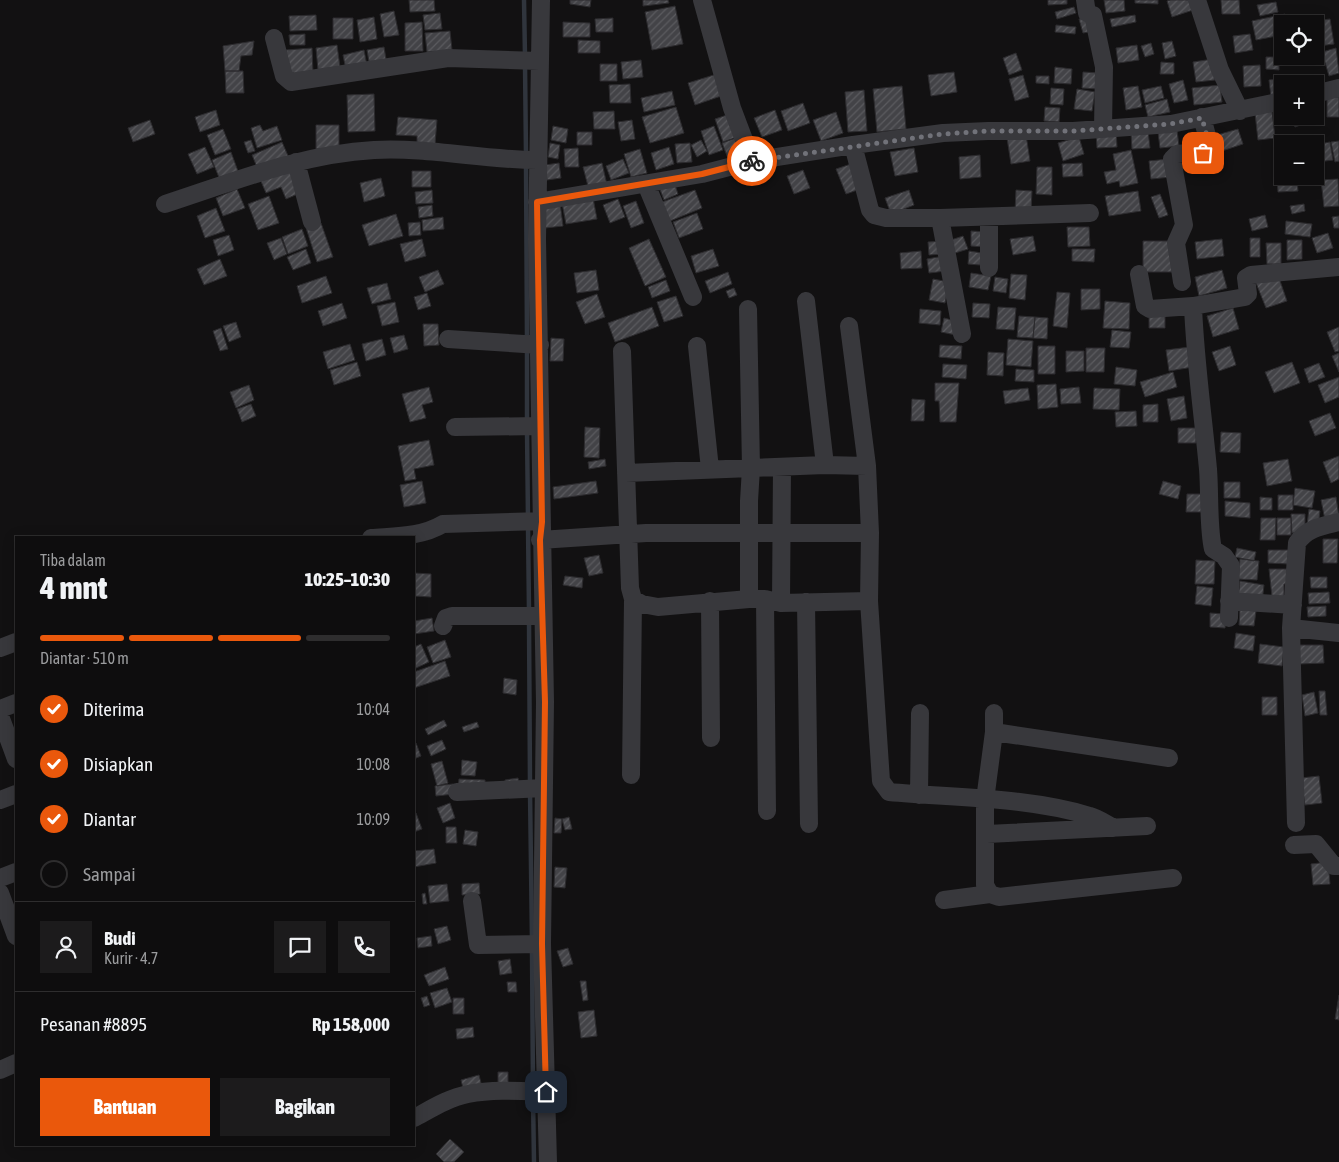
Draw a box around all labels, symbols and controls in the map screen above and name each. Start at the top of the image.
map controls [1274,15,1324,185]
button: locate [1274,15,1324,65]
button: + [1274,75,1324,125]
pin [1182,132,1224,174]
button: − [1274,135,1324,185]
courier [727,136,777,186]
icon: bag [1189,139,1217,167]
icon: bike [738,147,766,175]
text: Tiba dalam [40,551,106,569]
text: 10:25–10:30 [304,568,390,590]
text: 4 mnt [40,569,107,606]
text: Diantar · 510 m [40,649,129,667]
icon: check [40,695,68,723]
text: Diterima [83,698,144,720]
text: 10:04 [356,700,390,718]
icon: check [40,750,68,778]
text: Disiapkan [83,753,153,775]
text: 10:08 [356,755,390,773]
icon: check [40,805,68,833]
text: Diantar [83,808,136,830]
text: 10:09 [356,810,390,828]
text: Sampai [83,863,136,885]
button: person [40,921,92,973]
button: chat [274,921,326,973]
button: phone [338,921,390,973]
text: Budi [104,927,136,949]
text: Kurir · 4.7 [104,949,158,967]
text: Pesanan #8895 [40,1013,147,1035]
text: Rp 158,000 [312,1013,390,1035]
pin [525,1071,567,1113]
button: Bantuan [40,1078,210,1136]
button: Bagikan [220,1078,390,1136]
icon: home [532,1078,560,1106]

